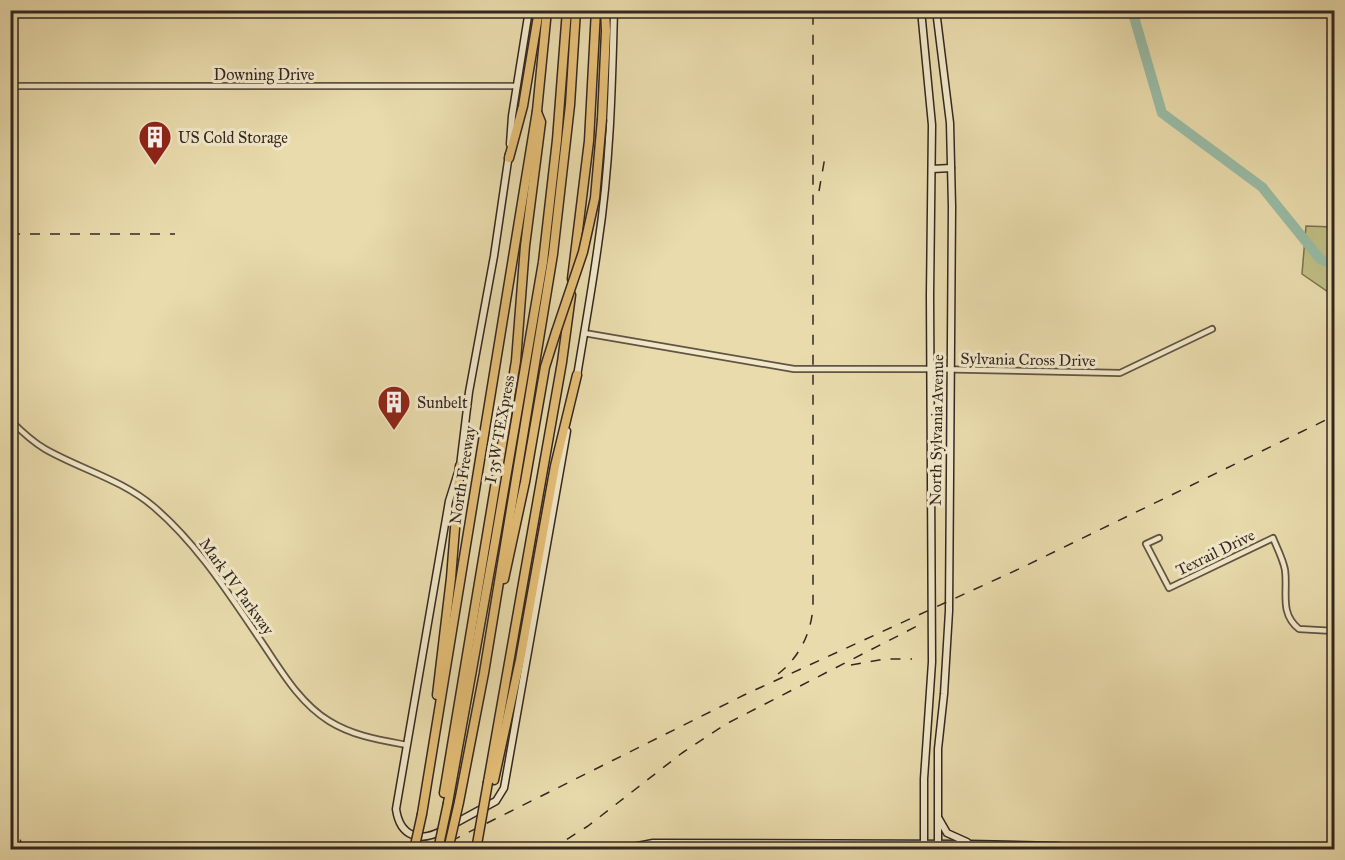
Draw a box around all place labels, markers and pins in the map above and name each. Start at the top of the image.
building icon: US Cold Storage [137,119,173,166]
place label: US Cold Storage [178,128,288,148]
building icon: Sunbelt [376,384,412,431]
place label: Sunbelt [417,393,468,412]

